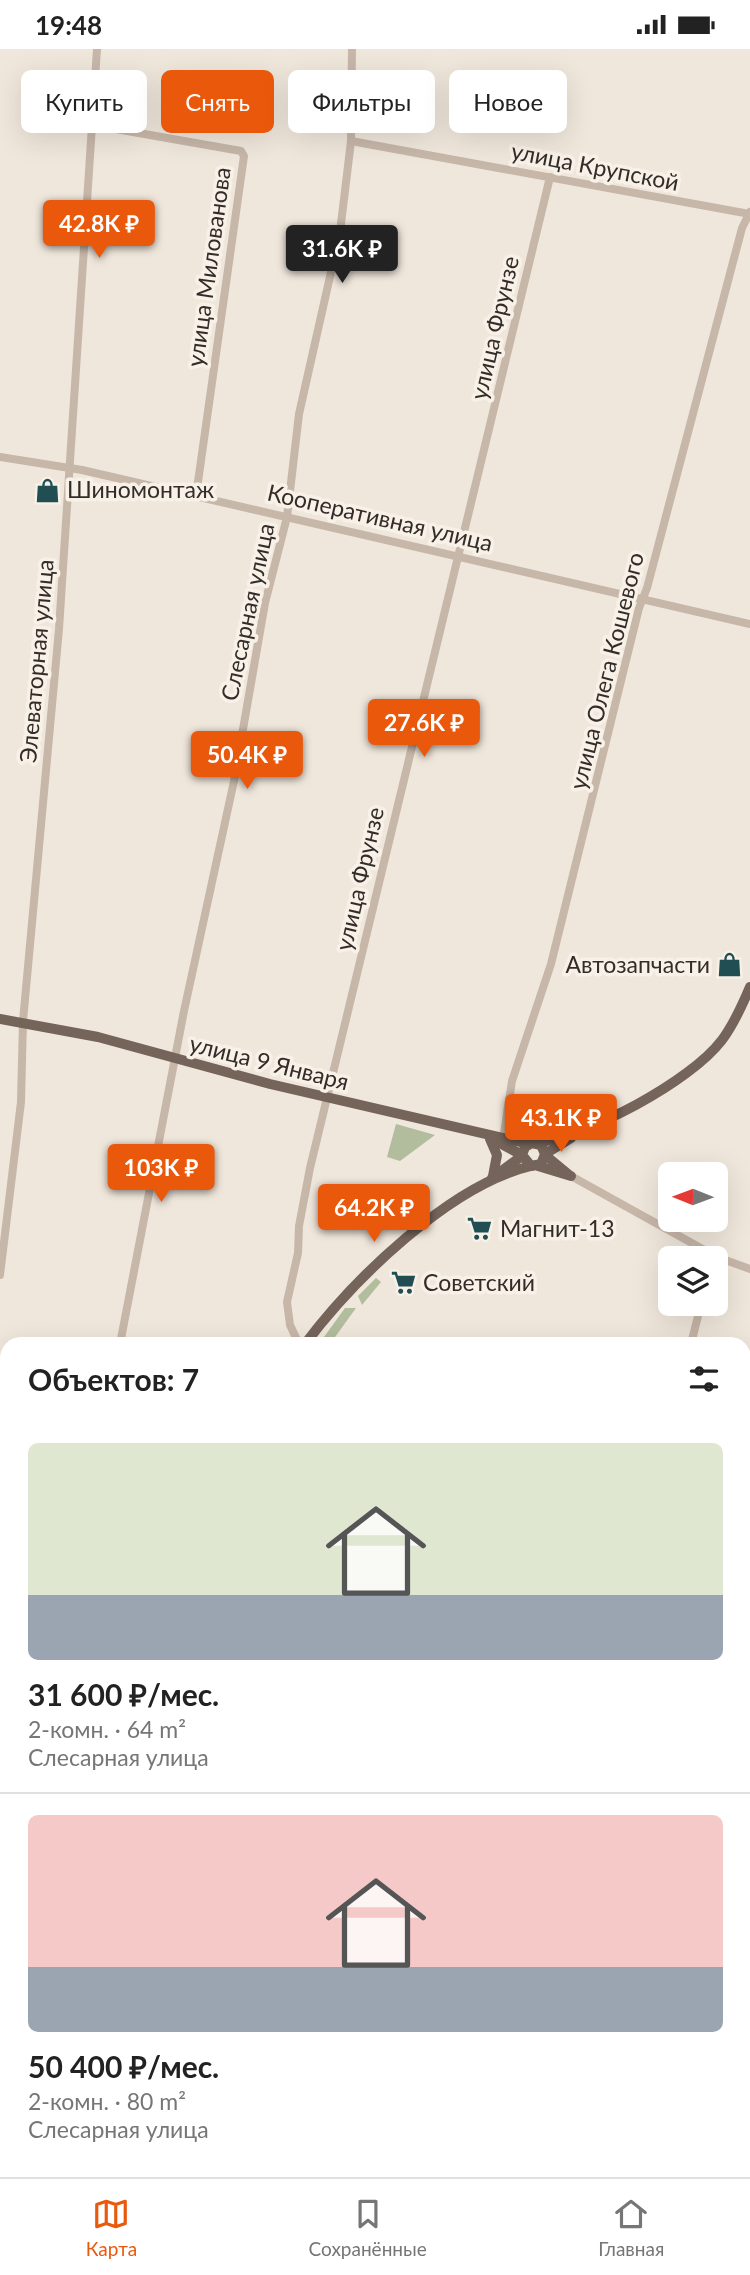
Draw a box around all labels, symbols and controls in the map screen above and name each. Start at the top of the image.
text: 19:48 [35,9,102,41]
chip: Купить [21,70,147,133]
chip: Снять [161,70,274,133]
chip: Фильтры [288,70,435,133]
chip: Новое [449,70,567,133]
street label: улица Крупской [509,136,681,196]
street label: улица Милованова [180,165,236,368]
pin: 42.8K ₽ [34,201,164,260]
text: 42.8K ₽ [59,209,139,237]
pin: 31.6K ₽ [277,225,407,285]
text: 31.6K ₽ [302,234,382,262]
street label: улица Фрунзе [464,253,524,402]
place label: Шиномонтаж [67,475,214,503]
shop icon: Шиномонтаж [33,476,61,504]
street label: Кооперативная улица [265,477,496,557]
street label: Слесарная улица [215,521,279,703]
street label: улица Олега Кошевого [563,549,649,792]
street label: Элеваторная улица [13,558,59,764]
pin: 27.6K ₽ [359,699,489,759]
text: 27.6K ₽ [384,708,464,736]
pin: 50.4K ₽ [182,731,312,791]
text: 50.4K ₽ [207,740,287,768]
street label: улица Фрунзе [329,804,389,953]
place label: Автозапчасти [565,950,710,978]
shop icon: Автозапчасти [716,951,744,979]
street label: улица 9 Января [187,1029,352,1095]
pin: 43.1K ₽ [496,1095,626,1154]
text: 43.1K ₽ [521,1103,601,1131]
pin: 103K ₽ [104,1145,218,1204]
text: 103K ₽ [124,1153,198,1181]
north arrow [658,1162,728,1232]
map controls [658,1162,728,1316]
pin: 64.2K ₽ [309,1185,439,1244]
text: 64.2K ₽ [334,1193,414,1221]
place label: Магнит-13 [500,1214,615,1242]
supermarket icon: Магнит-13 [466,1215,494,1243]
button: layers [658,1246,728,1316]
place label: Советский [423,1268,535,1296]
supermarket icon: Советский [389,1269,417,1297]
icon: filters [685,1360,723,1398]
text: Объектов: 7 [28,1361,199,1397]
icon: home [313,1488,439,1614]
text: 31 600 ₽/мес. [28,1676,219,1712]
text: 2-комн. · 64 m² [28,1715,186,1743]
text: Слесарная улица [28,1743,209,1771]
icon: home [313,1860,439,1986]
text: 50 400 ₽/мес. [28,2048,219,2084]
text: 2-комн. · 80 m² [28,2087,186,2115]
text: Слесарная улица [28,2115,209,2143]
tab: Карта [86,2195,137,2260]
tab: Сохранённые [309,2195,427,2260]
tab: Главная [598,2195,664,2260]

